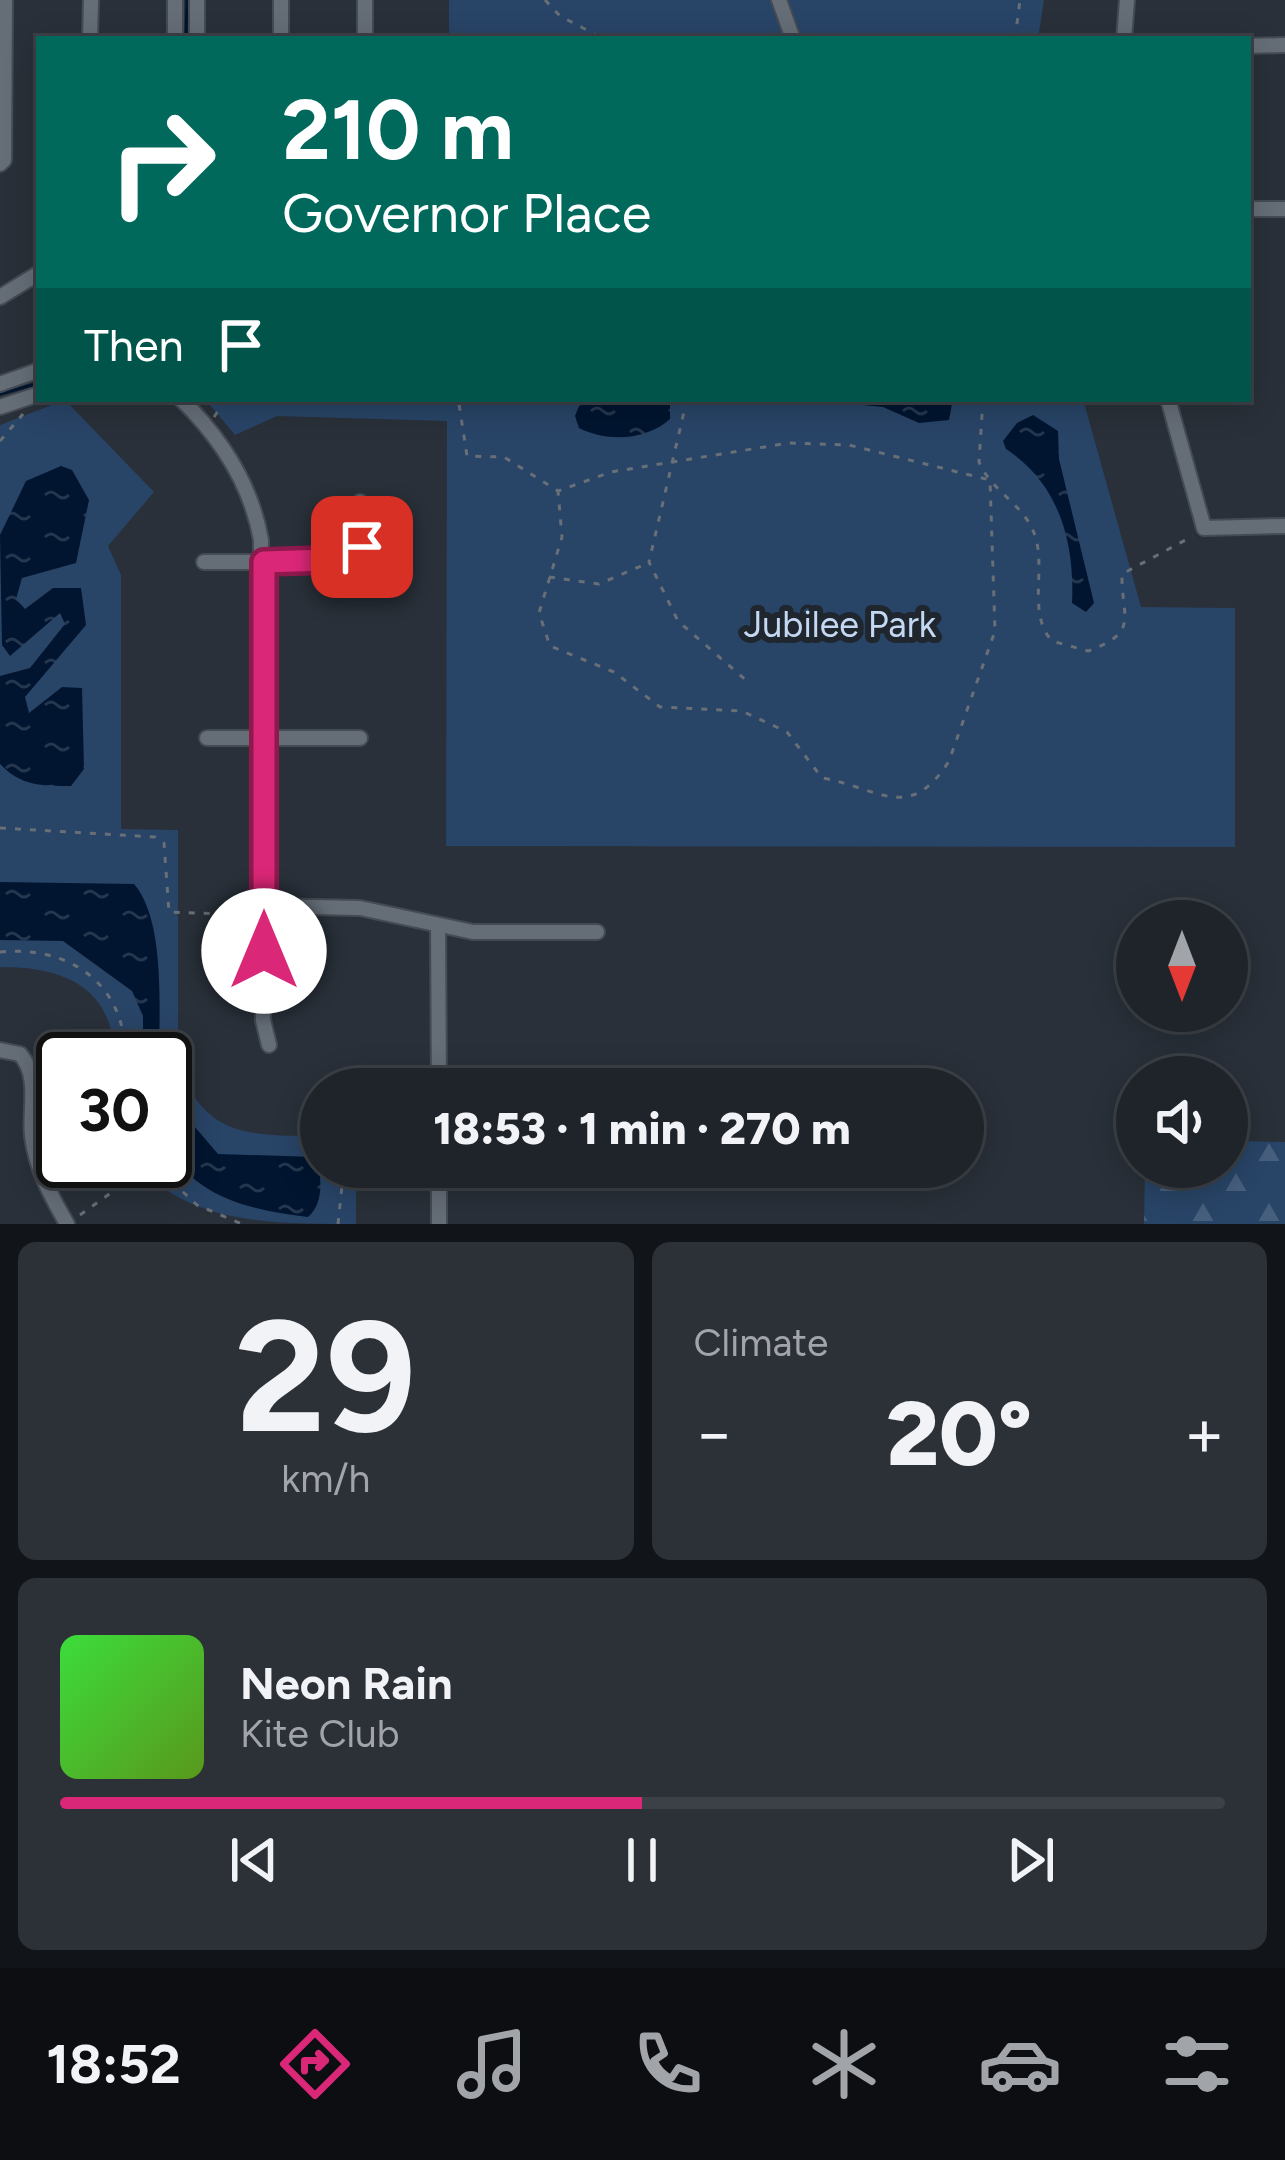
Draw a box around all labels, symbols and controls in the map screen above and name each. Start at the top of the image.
text: 210 m [282,79,514,180]
icon: right [84,84,240,240]
text: Governor Place [282,181,651,246]
icon: arrive [208,312,274,378]
text: Then [84,318,184,372]
pin [311,496,413,598]
icon: arrive [329,514,395,580]
park label: Jubilee Park [744,603,937,646]
position arrow [201,888,327,1014]
north arrow [1116,900,1248,1032]
map controls [1116,900,1248,1188]
speed limit sign: 30 [36,1032,192,1188]
button: sound [1116,1056,1248,1188]
text: 18:53 · 1 min · 270 m [433,1101,851,1155]
text: 29 [235,1283,416,1470]
text: Climate [694,1319,828,1366]
text: 20° [886,1379,1032,1488]
text: − [694,1393,735,1473]
text: + [1184,1393,1225,1473]
text: km/h [281,1455,370,1502]
text: Neon Rain [240,1656,453,1710]
text: Kite Club [240,1710,400,1757]
icon: previous [221,1827,287,1893]
icon: pause [609,1827,675,1893]
icon: next [998,1827,1064,1893]
icon: directions [273,2022,357,2106]
icon: music [450,2022,534,2106]
icon: phone [626,2022,710,2106]
icon: climate [802,2022,886,2106]
icon: car [978,2022,1062,2106]
icon: filters [1155,2022,1239,2106]
text: 18:52 [46,2032,181,2097]

